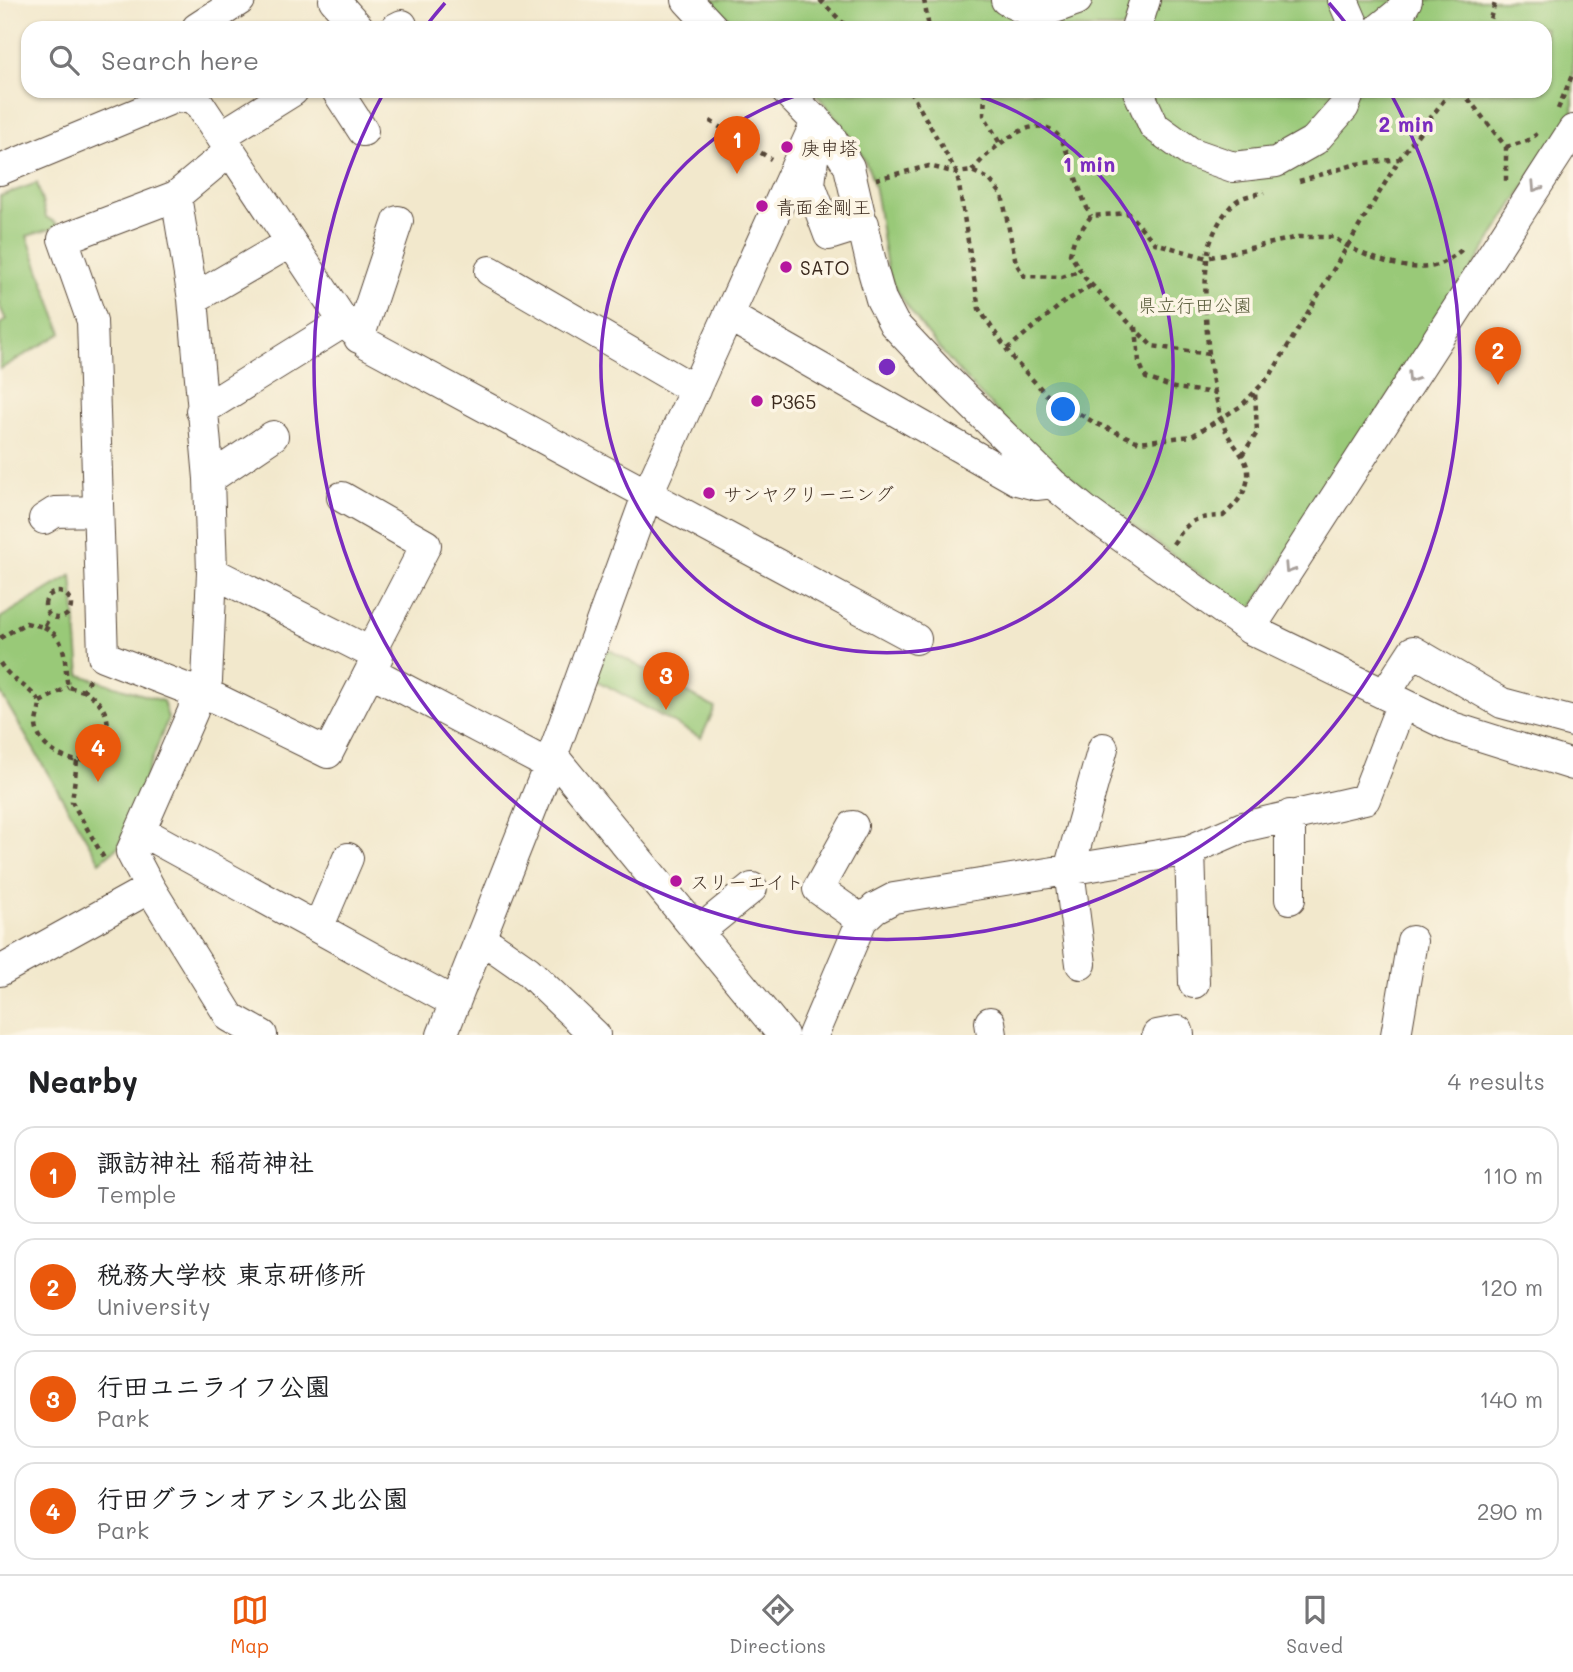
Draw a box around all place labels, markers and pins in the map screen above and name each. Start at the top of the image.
pin: 1 [714,116,760,174]
place label: 庚申塔 [801,135,858,160]
marker: 庚申塔 [779,139,795,155]
place label: 青面金剛王 [776,194,871,219]
marker: 青面金剛王 [754,198,770,214]
place label: SATO [800,255,849,280]
marker: SATO [778,259,794,275]
pin: 2 [1475,327,1521,385]
centre of rings [875,355,899,379]
place label: P365 [771,389,816,414]
marker: P365 [749,393,765,409]
place label: サンヤクリーニング [723,481,894,506]
marker: サンヤクリーニング [701,485,717,501]
pin: 3 [643,652,689,710]
pin: 4 [75,724,121,782]
place label: スリーエイト [690,869,804,894]
marker: スリーエイト [668,873,684,889]

